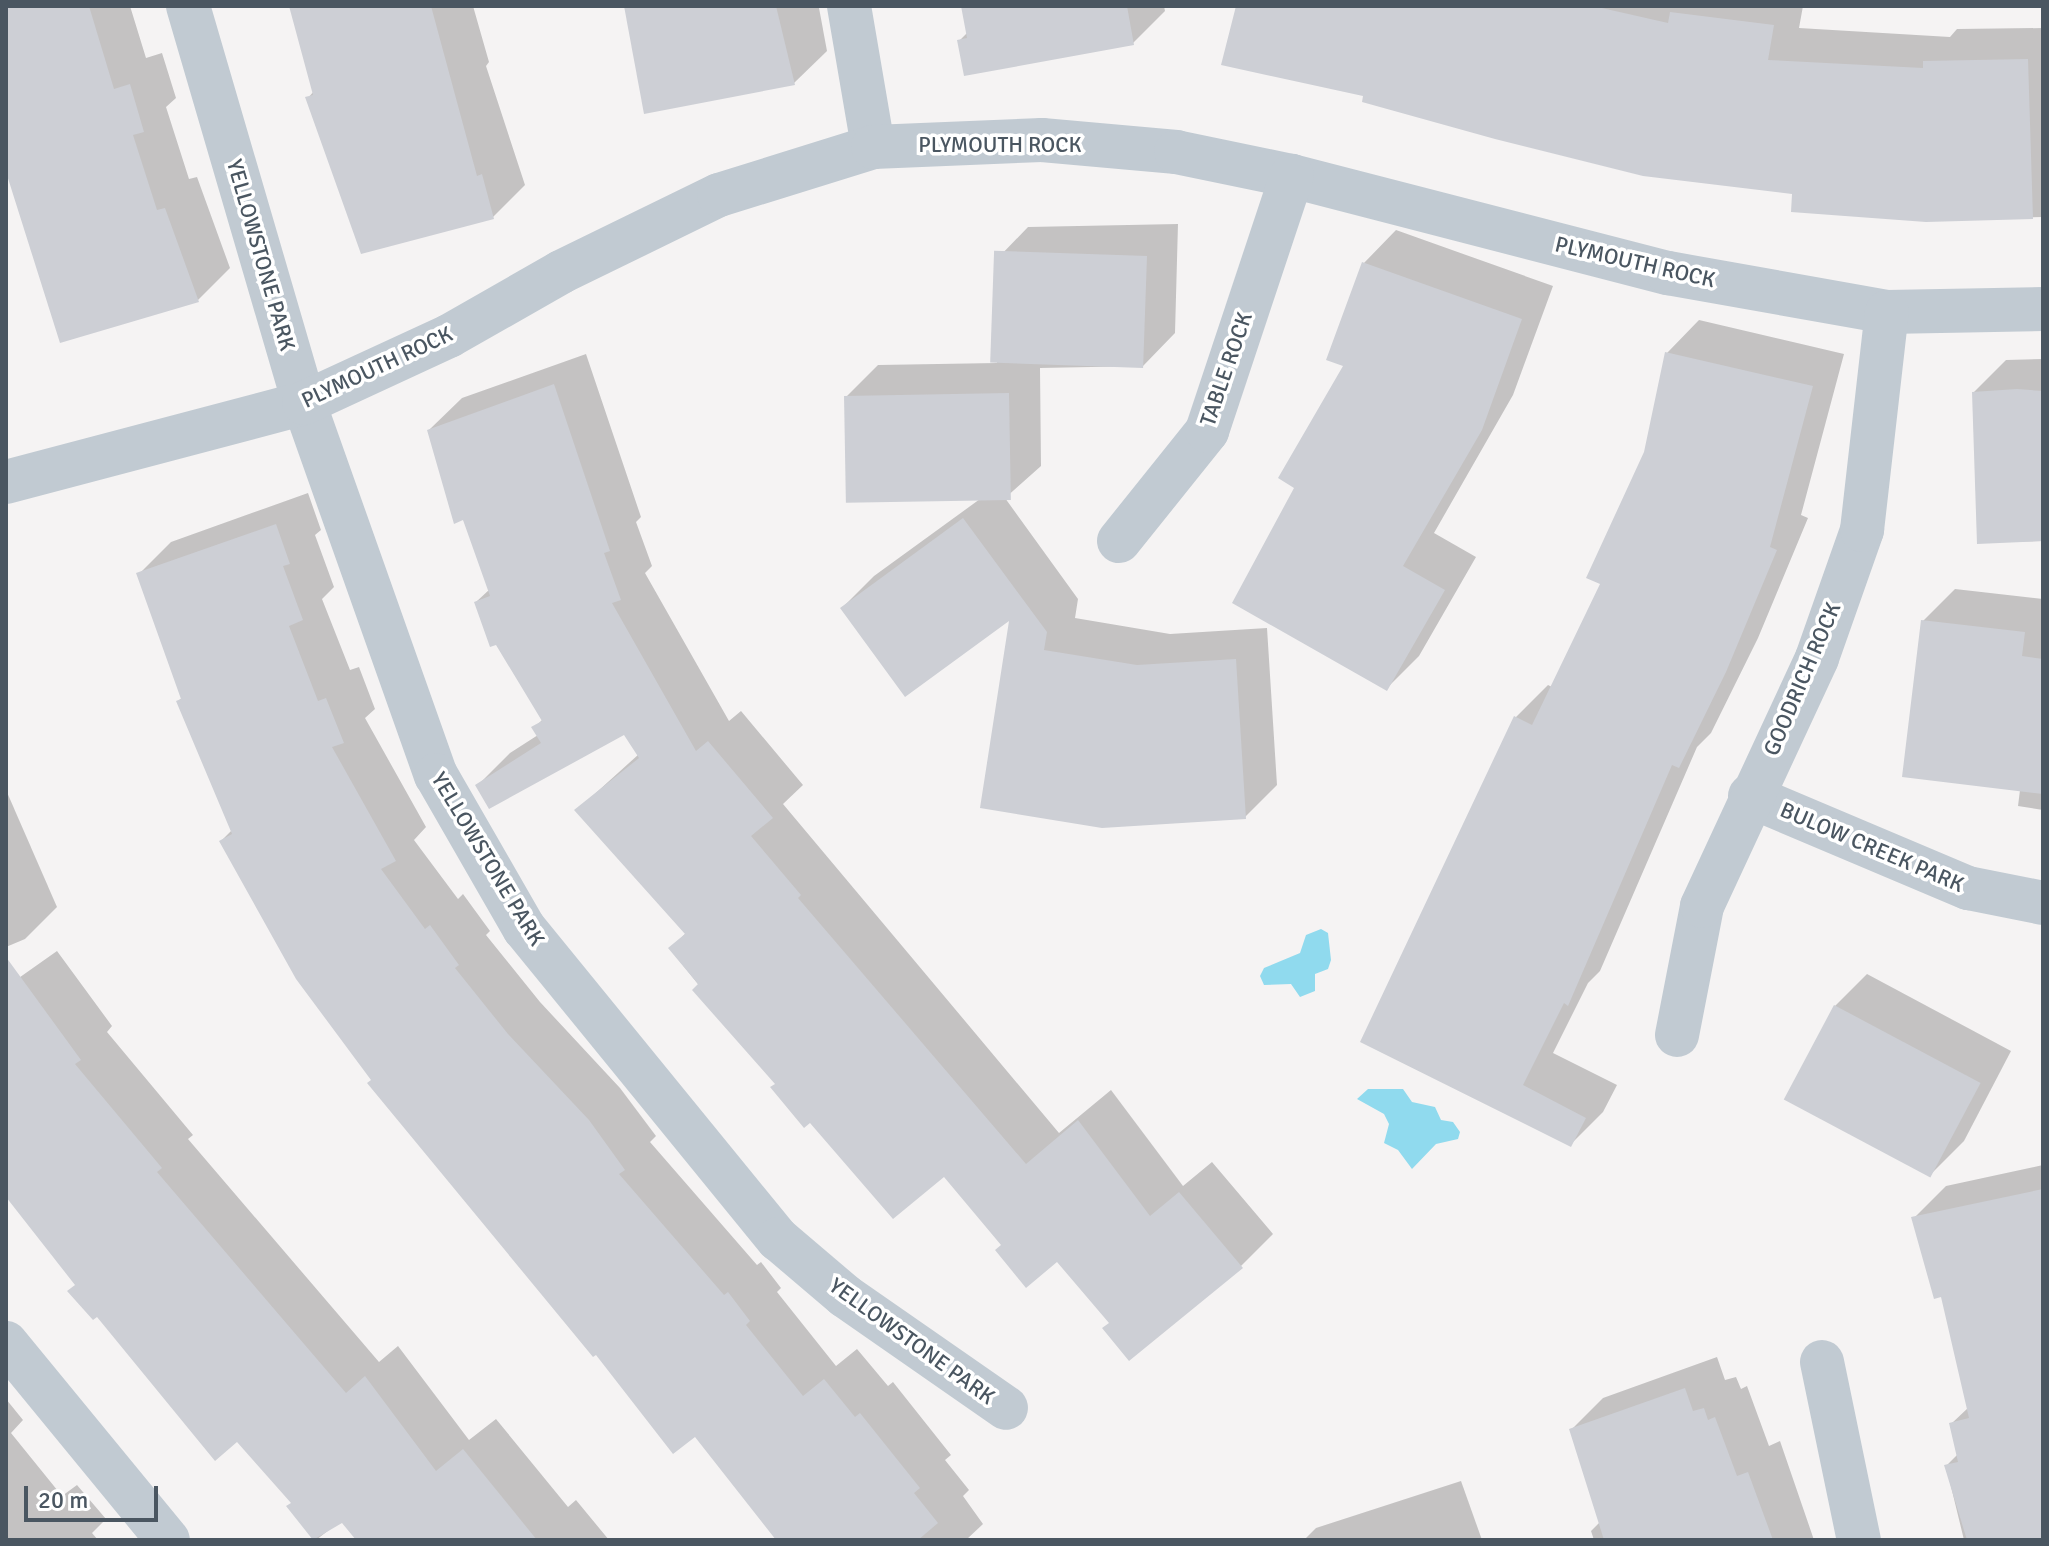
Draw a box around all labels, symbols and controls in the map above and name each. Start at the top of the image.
street label: PLYMOUTH ROCK [918,132,1082,158]
street label: YELLOWSTONE PARK [221,156,301,354]
street label: PLYMOUTH ROCK [1552,231,1718,293]
street label: TABLE ROCK [1194,309,1258,429]
street label: PLYMOUTH ROCK [297,320,457,414]
street label: GOODRICH ROCK [1758,598,1846,760]
street label: YELLOWSTONE PARK [426,767,550,951]
street label: BULOW CREEK PARK [1776,796,1968,898]
street label: YELLOWSTONE PARK [824,1272,1000,1410]
scale bar [28,1470,162,1520]
text: 20 m [38,1485,88,1515]

